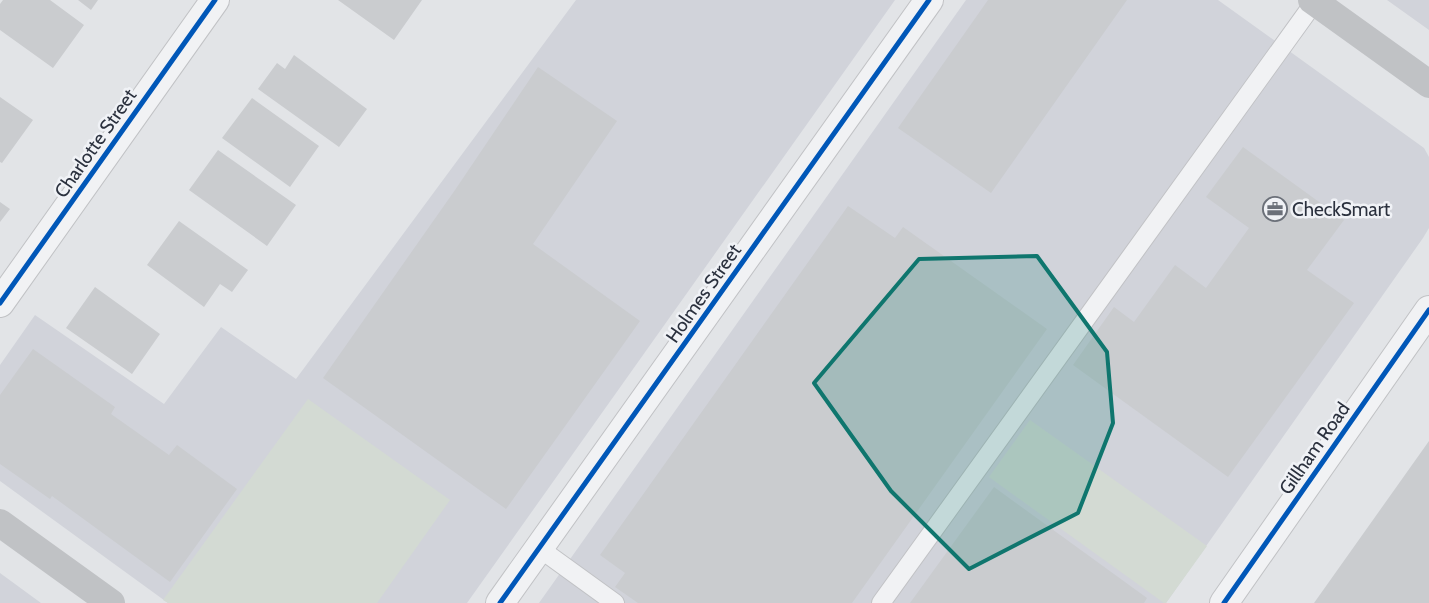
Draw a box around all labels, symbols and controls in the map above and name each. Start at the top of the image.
street label: Charlotte Street [49,84,142,202]
office icon: CheckSmart [1262,196,1288,222]
place label: CheckSmart [1292,198,1391,221]
street label: Holmes Street [661,239,746,347]
street label: Gillham Road [1274,398,1355,499]

